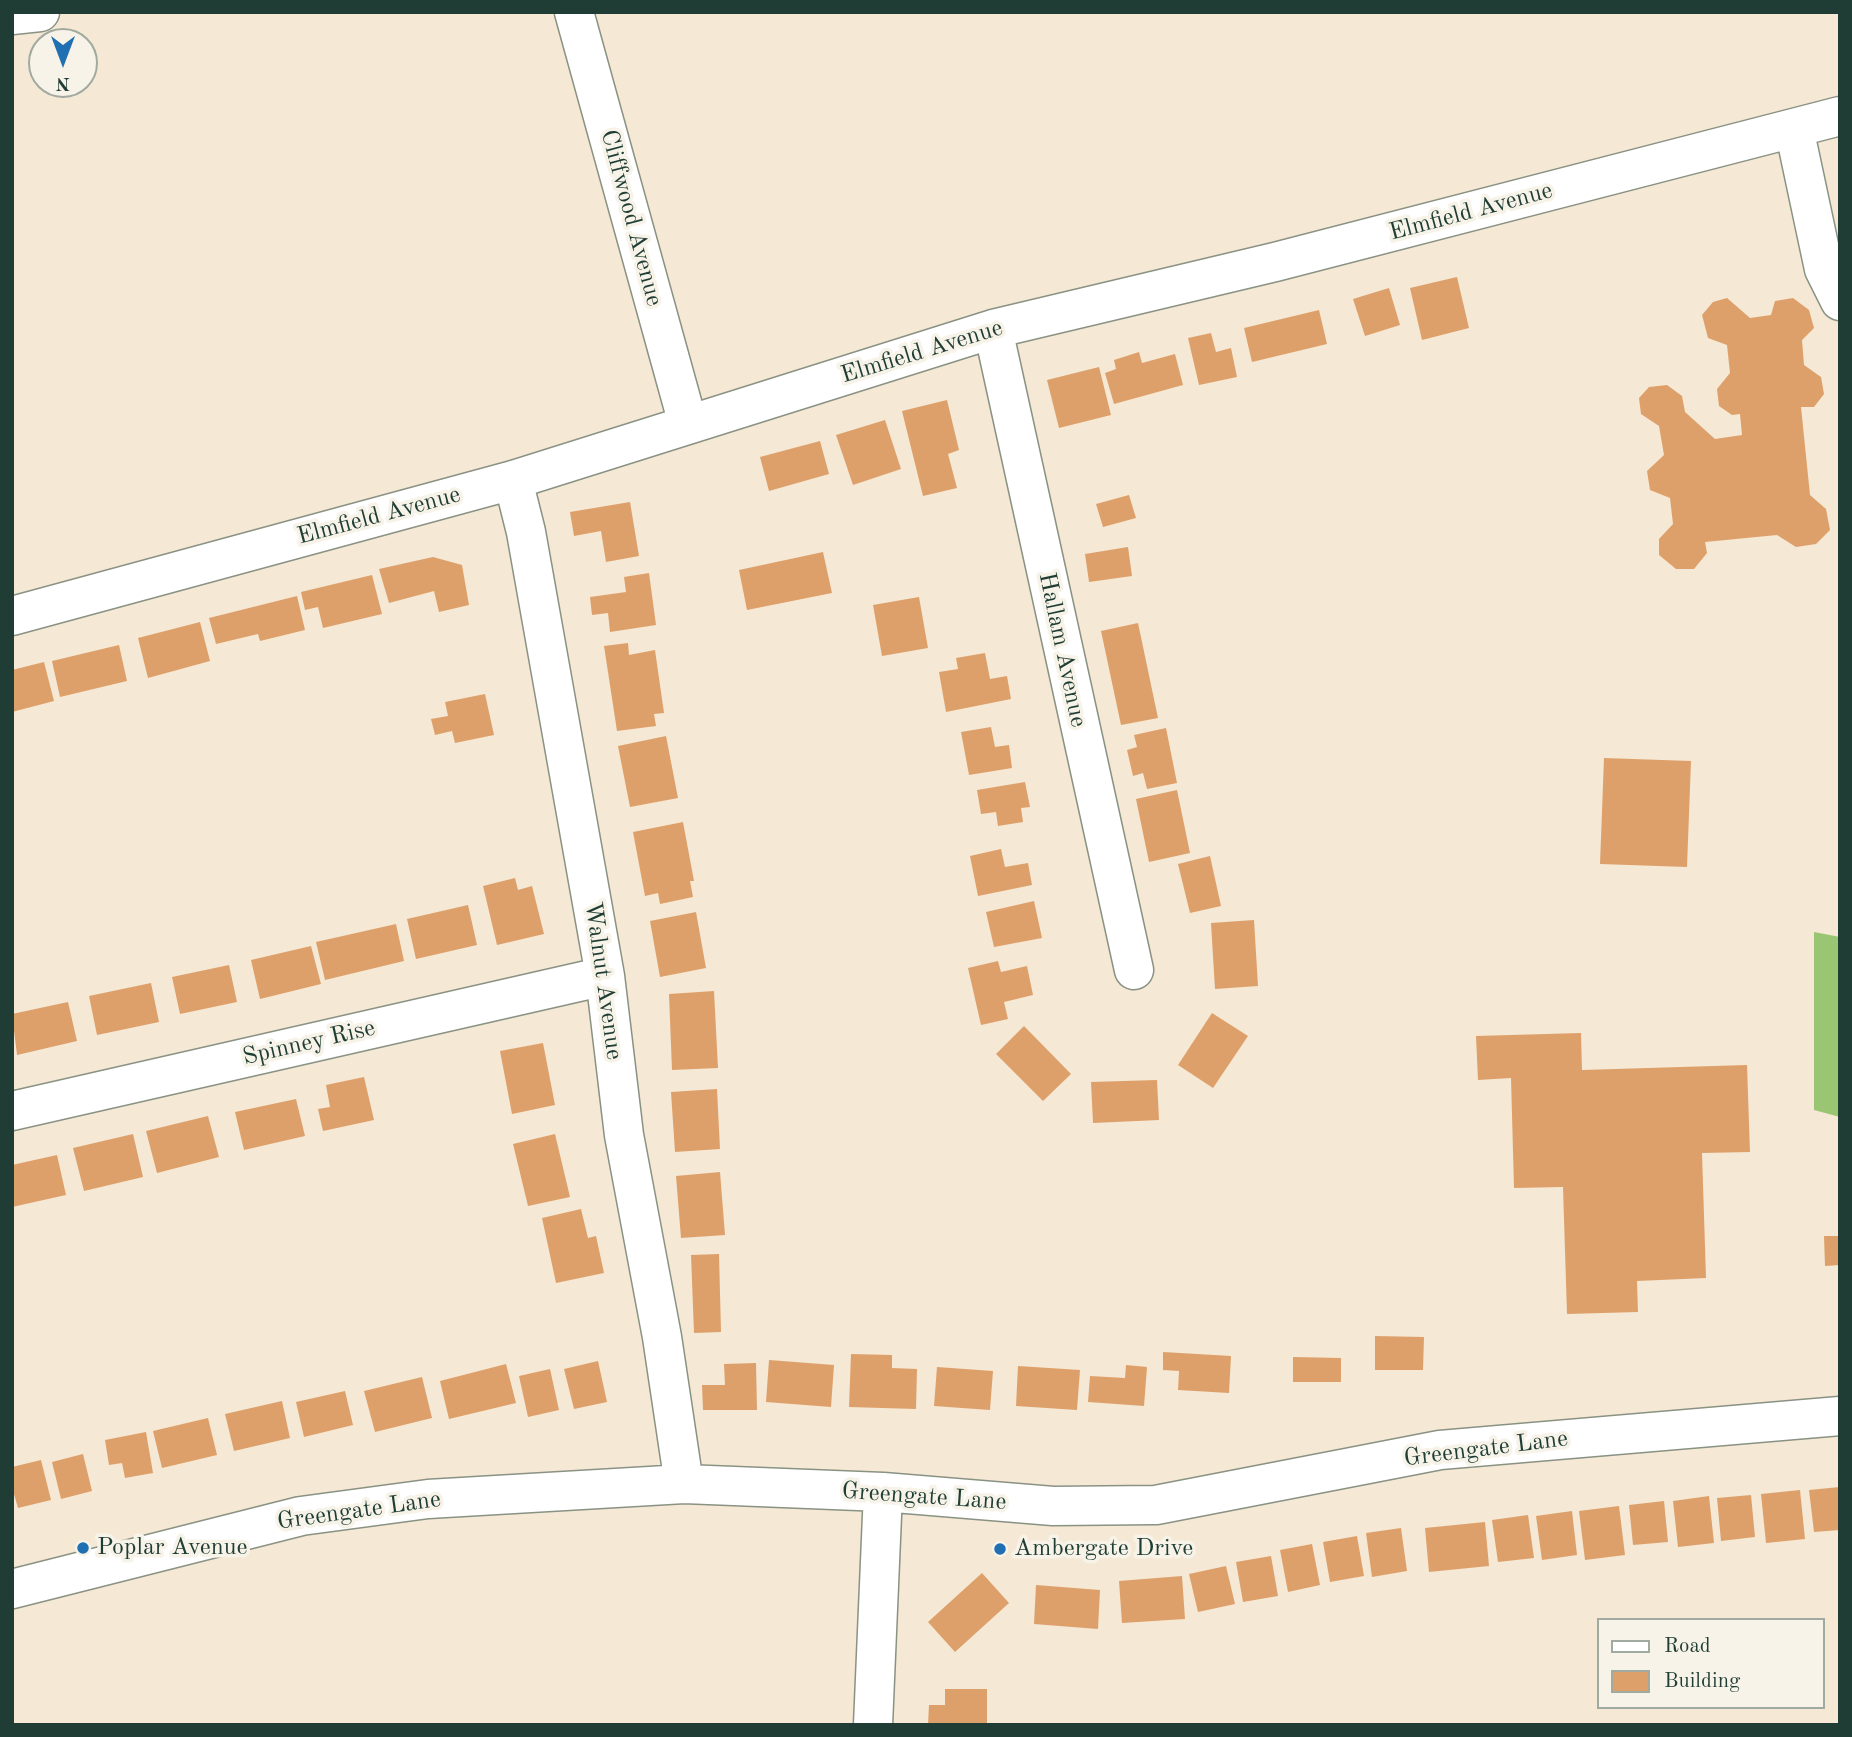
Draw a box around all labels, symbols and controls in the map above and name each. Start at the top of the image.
north arrow [28,28,98,98]
text: N [56,73,70,92]
street label: Cliffwood Avenue [594,127,668,309]
street label: Elmfield Avenue [1386,176,1556,248]
street label: Elmfield Avenue [838,314,1006,390]
street label: Elmfield Avenue [294,480,464,552]
street label: Hallam Avenue [1032,570,1092,730]
street label: Walnut Avenue [578,900,628,1062]
street label: Spinney Rise [240,1014,378,1072]
street label: Greengate Lane [1402,1425,1570,1473]
street label: Greengate Lane [841,1477,1007,1517]
street label: Greengate Lane [275,1485,443,1537]
place label: Poplar Avenue [97,1534,248,1562]
place label: Ambergate Drive [1014,1535,1193,1563]
marker: Poplar Avenue [75,1540,91,1556]
marker: Ambergate Drive [992,1541,1008,1557]
legend [1596,1618,1824,1709]
text: Road [1664,1636,1711,1657]
text: Building [1664,1671,1740,1692]

